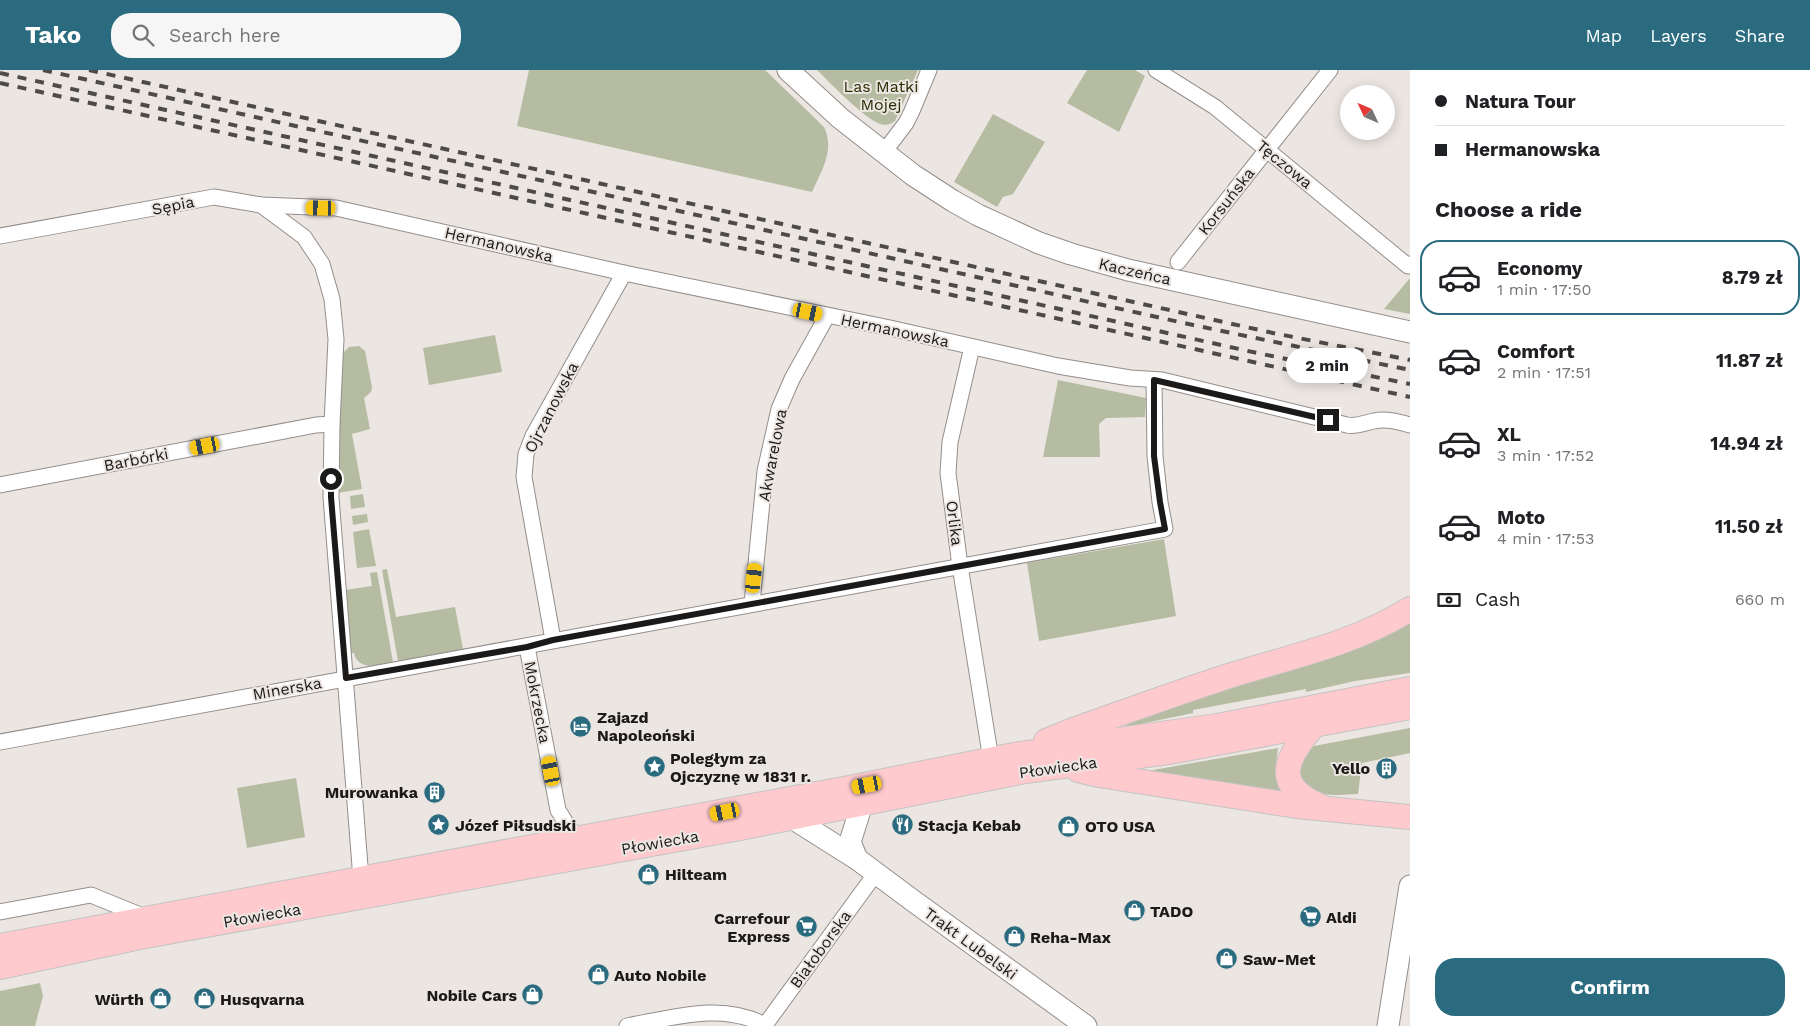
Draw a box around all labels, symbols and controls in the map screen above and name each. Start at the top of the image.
search box [111,13,461,58]
text: Tako [25,21,81,49]
icon: search [129,21,157,49]
text: Search here [169,24,280,47]
text: Map [1585,25,1622,46]
text: Layers [1650,25,1707,46]
text: Share [1735,25,1785,46]
park label: Las Matki Mojej [844,77,918,114]
north arrow [1340,85,1395,140]
map controls [1340,85,1395,140]
text: Natura Tour [1465,90,1576,113]
street label: Tęczowa [1253,136,1316,193]
text: Hermanowska [1465,138,1600,161]
street label: Korsuńska [1194,164,1259,239]
street label: Sępia [150,192,196,219]
text: Choose a ride [1435,197,1582,222]
car [305,200,336,216]
street label: Hermanowska [443,223,555,266]
street label: Kaczeńca [1097,254,1173,289]
icon: car [1437,255,1482,300]
text: Economy [1497,257,1582,280]
text: 8.79 zł [1722,266,1783,289]
text: 1 min · 17:50 [1497,280,1592,299]
car [791,302,824,322]
street label: Hermanowska [839,310,951,351]
icon: car [1437,338,1482,383]
text: Comfort [1497,340,1575,363]
callout: 2 min [1287,348,1369,382]
text: 11.87 zł [1716,349,1783,372]
text: 2 min [1305,356,1349,375]
street label: Ojrzanowska [520,359,582,456]
text: 2 min · 17:51 [1497,363,1591,382]
street label: Akwarelowa [754,407,791,503]
route end [1317,409,1339,431]
icon: car [1437,421,1482,466]
text: XL [1497,423,1521,446]
text: 14.94 zł [1710,432,1783,455]
car [188,436,221,456]
street label: Barbórki [102,444,170,475]
text: 3 min · 17:52 [1497,446,1594,465]
route start [320,468,342,490]
street label: Orlika [942,499,967,547]
icon: car [1437,504,1482,549]
text: Moto [1497,506,1545,529]
text: 11.50 zł [1715,515,1783,538]
text: 4 min · 17:53 [1497,529,1594,548]
car [744,562,763,594]
icon: cash [1435,586,1463,614]
text: Cash [1475,588,1521,611]
text: 660 m [1735,590,1785,609]
street label: Mokrzecka [520,659,555,745]
street label: Minerska [251,673,323,704]
place label: Zajazd Napoleoński [597,708,695,745]
hotel icon: Zajazd Napoleoński [569,714,593,738]
place label: Poległym za Ojczyznę w 1831 r. [670,749,811,786]
street label: Płowiecka [1018,753,1098,782]
car [540,755,561,787]
place icon: Poległym za Ojczyznę w 1831 r. [642,755,666,779]
building icon: Yello [1374,756,1398,780]
place label: Yello [1332,759,1370,778]
car [850,775,883,795]
building icon: Murowanka [422,780,446,804]
place label: Murowanka [325,783,419,802]
car [708,802,741,822]
place icon: Józef Piłsudski [427,813,451,837]
restaurant icon: Stacja Kebab [890,813,914,837]
shop icon: OTO USA [1057,814,1081,838]
place label: Józef Piłsudski [455,816,576,835]
place label: Stacja Kebab [918,816,1021,835]
place label: OTO USA [1085,817,1155,836]
street label: Płowiecka [620,826,700,859]
shop icon: Hilteam [637,862,661,886]
place label: Hilteam [665,865,727,884]
street label: Płowiecka [222,899,302,932]
shop icon: TADO [1122,899,1146,923]
place label: TADO [1150,902,1193,921]
street label: Trakt Lubelski [920,903,1021,984]
supermarket icon: Aldi [1298,905,1322,929]
street label: Białoborska [786,907,855,992]
place label: Aldi [1326,908,1357,927]
place label: Carrefour Express [714,909,790,946]
supermarket icon: Carrefour Express [794,915,818,939]
shop icon: Reha-Max [1002,925,1026,949]
place label: Reha-Max [1030,928,1111,947]
shop icon: Saw-Met [1215,947,1239,971]
place label: Saw-Met [1243,950,1316,969]
button: Confirm [1435,958,1785,1016]
shop icon: Auto Nobile [586,963,610,987]
place label: Auto Nobile [614,966,706,985]
shop icon: Nobile Cars [521,983,545,1007]
place label: Nobile Cars [426,986,517,1005]
shop icon: Würth [148,987,172,1011]
shop icon: Husqvarna [192,987,216,1011]
place label: Würth [95,990,144,1009]
place label: Husqvarna [220,990,305,1009]

